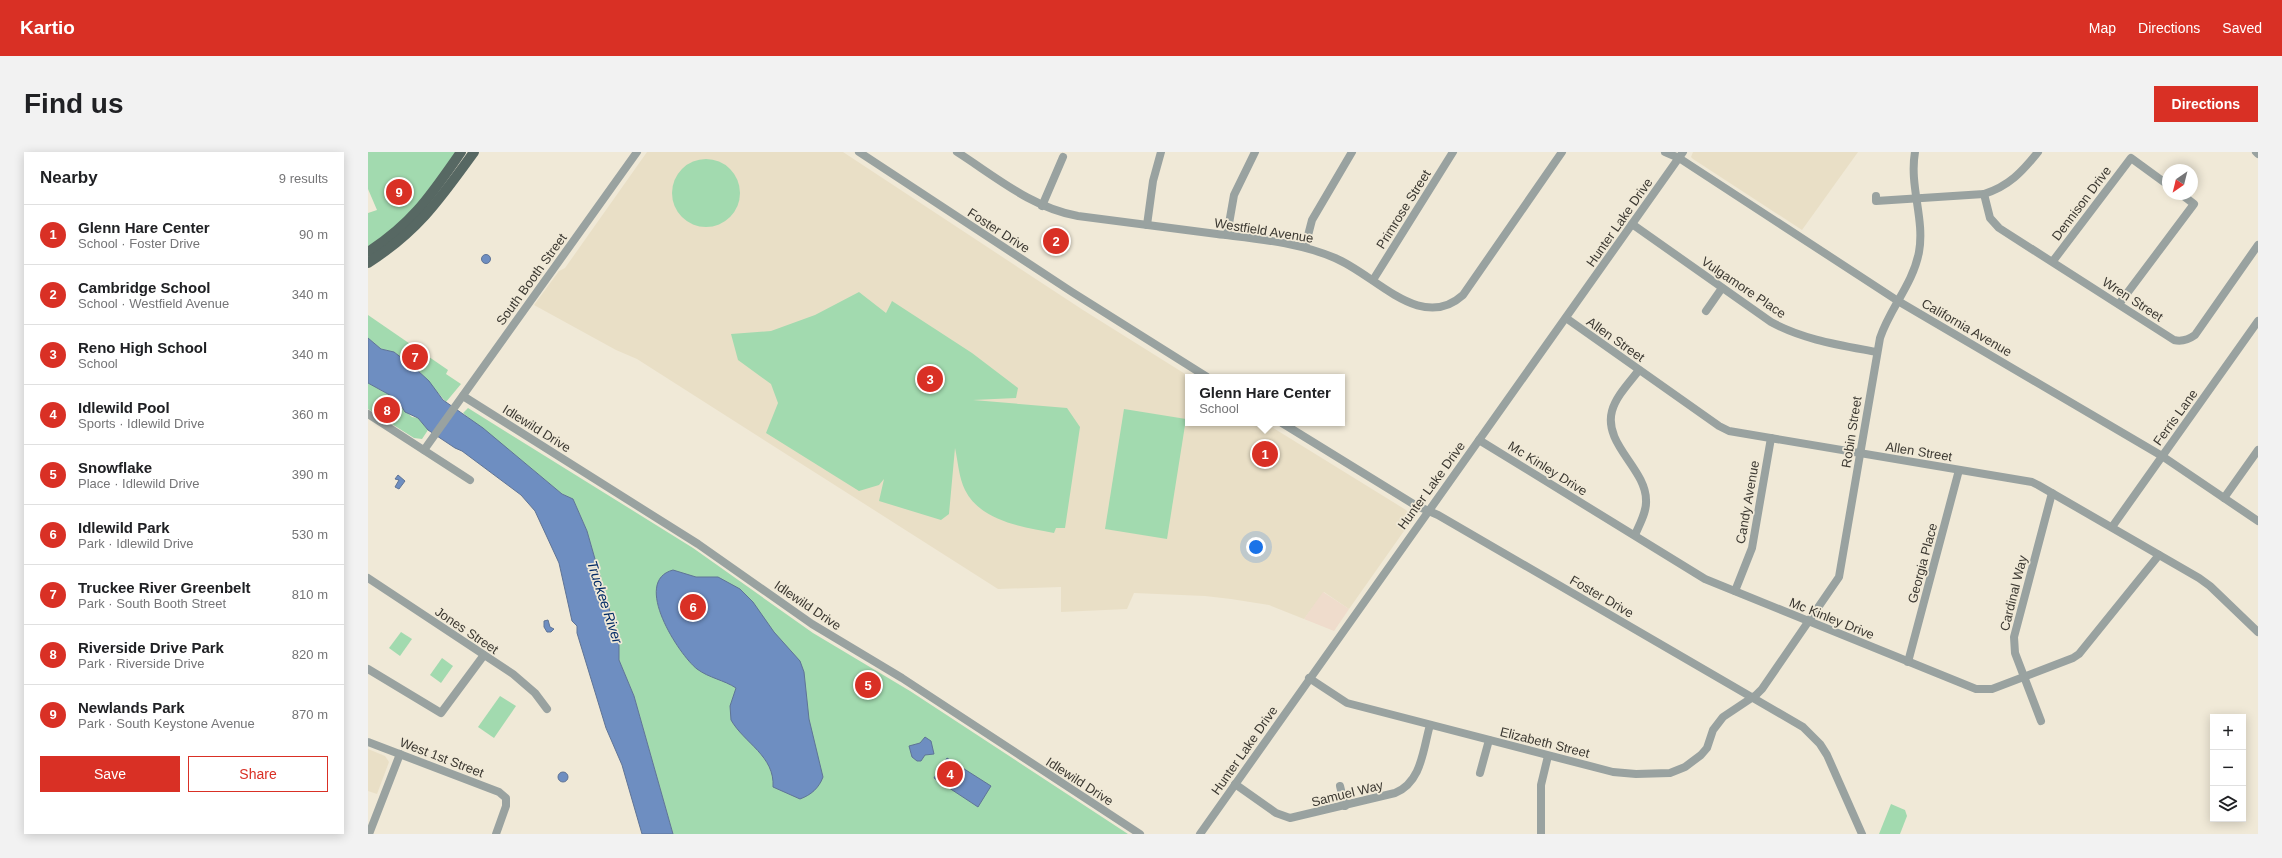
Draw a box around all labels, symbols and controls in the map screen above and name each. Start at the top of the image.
text: Kartio [20,17,75,38]
text: Map [2089,20,2116,36]
text: Directions [2138,20,2200,36]
text: Saved [2222,20,2262,36]
button: Directions [2154,86,2258,122]
text: Find us [24,88,124,119]
street label: Dennison Drive [2049,163,2114,243]
north arrow [2162,164,2198,200]
street label: Primrose Street [1373,167,1434,252]
text: Nearby [40,168,98,187]
text: 9 results [279,171,328,186]
street label: Hunter Lake Drive [1583,175,1656,270]
pin: 9 [386,177,412,207]
street label: Foster Drive [965,205,1033,256]
street label: Westfield Avenue [1213,215,1314,246]
text: Glenn Hare Center [78,219,210,236]
pin: 2 [1043,226,1069,256]
text: 1 [49,227,57,242]
text: 90 m [299,227,328,242]
street label: South Booth Street [493,230,570,328]
text: School · Foster Drive [78,236,200,251]
street label: Vulgamore Place [1699,254,1789,321]
street label: Wren Street [2100,274,2166,325]
text: Cambridge School [78,279,211,296]
text: 2 [49,287,57,302]
text: 340 m [292,287,328,302]
text: School · Westfield Avenue [78,296,229,311]
street label: California Avenue [1919,296,2015,359]
street label: Allen Street [1584,314,1648,365]
text: Reno High School [78,339,207,356]
pin: 7 [402,342,428,372]
text: 3 [49,347,57,362]
text: 340 m [292,347,328,362]
text: School [78,356,118,371]
pin: 3 [917,364,943,394]
popup [1185,374,1345,426]
text: Glenn Hare Center [1199,384,1331,401]
street label: Ferris Lane [2150,386,2201,448]
pin: 8 [374,395,400,425]
street label: Robin Street [1838,395,1865,469]
text: Idlewild Pool [78,399,170,416]
text: School [1199,401,1239,416]
street label: Idlewild Drive [500,402,573,455]
text: 4 [49,407,57,422]
text: 360 m [292,407,328,422]
text: Sports · Idlewild Drive [78,416,204,431]
street label: Mc Kinley Drive [1505,438,1590,499]
pin: 1 [1252,439,1278,469]
street label: Hunter Lake Drive [1395,439,1468,532]
street label: Allen Street [1885,439,1954,464]
text: Snowflake [78,459,152,476]
street label: Candy Avenue [1733,459,1762,545]
text: 5 [49,467,57,482]
text: 390 m [292,467,328,482]
text: Place · Idlewild Drive [78,476,199,491]
text: Idlewild Park [78,519,170,536]
street label: Georgia Place [1905,521,1940,605]
text: 6 [49,527,57,542]
text: 530 m [292,527,328,542]
text: Park · Idlewild Drive [78,536,194,551]
your location [1246,537,1266,557]
street label: Cardinal Way [1997,553,2030,633]
water label: Truckee River [584,559,626,647]
street label: Foster Drive [1567,572,1636,621]
street label: Idlewild Drive [771,578,844,633]
text: Truckee River Greenbelt [78,579,251,596]
text: 7 [49,587,57,602]
text: 810 m [292,587,328,602]
pin: 6 [680,592,706,622]
street label: Mc Kinley Drive [1787,595,1876,642]
text: Park · South Booth Street [78,596,226,611]
street label: Jones Street [432,604,501,657]
text: Riverside Drive Park [78,639,224,656]
text: 8 [49,647,57,662]
text: 820 m [292,647,328,662]
text: Park · Riverside Drive [78,656,204,671]
pin: 5 [855,670,881,700]
text: Newlands Park [78,699,185,716]
street label: Hunter Lake Drive [1208,703,1281,798]
text: 9 [49,707,57,722]
text: 870 m [292,707,328,722]
map controls [2210,714,2246,822]
button: + [2210,714,2246,750]
text: Park · South Keystone Avenue [78,716,255,731]
street label: Elizabeth Street [1499,724,1592,761]
street label: West 1st Street [398,735,486,780]
button: − [2210,750,2246,786]
street label: Idlewild Drive [1043,754,1116,809]
button: Save [40,756,180,792]
button: Share [188,756,328,792]
pin: 4 [937,759,963,789]
street label: Samuel Way [1310,777,1385,810]
button: layers [2210,786,2246,822]

